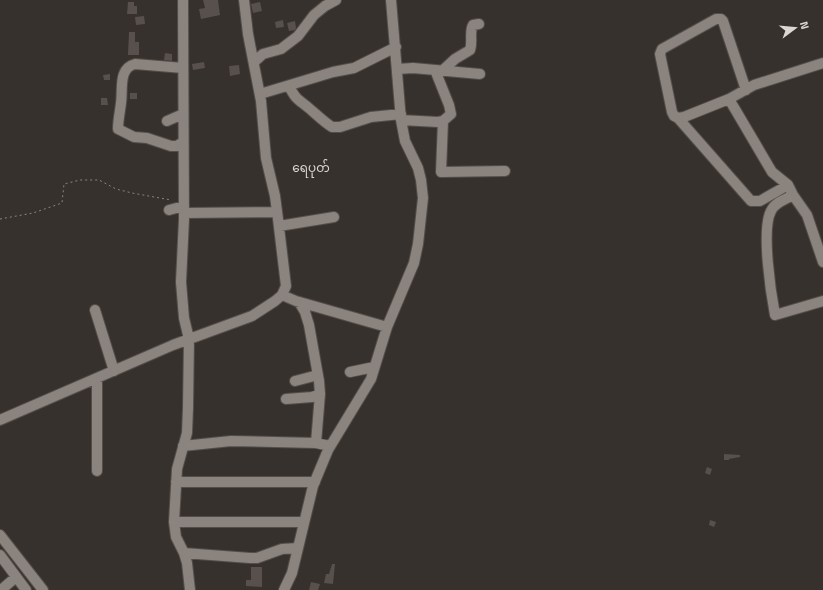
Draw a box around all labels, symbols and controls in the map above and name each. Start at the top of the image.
north arrow [775,8,815,48]
text: N [796,19,813,31]
district label: ရေပုတ် [292,158,330,178]

